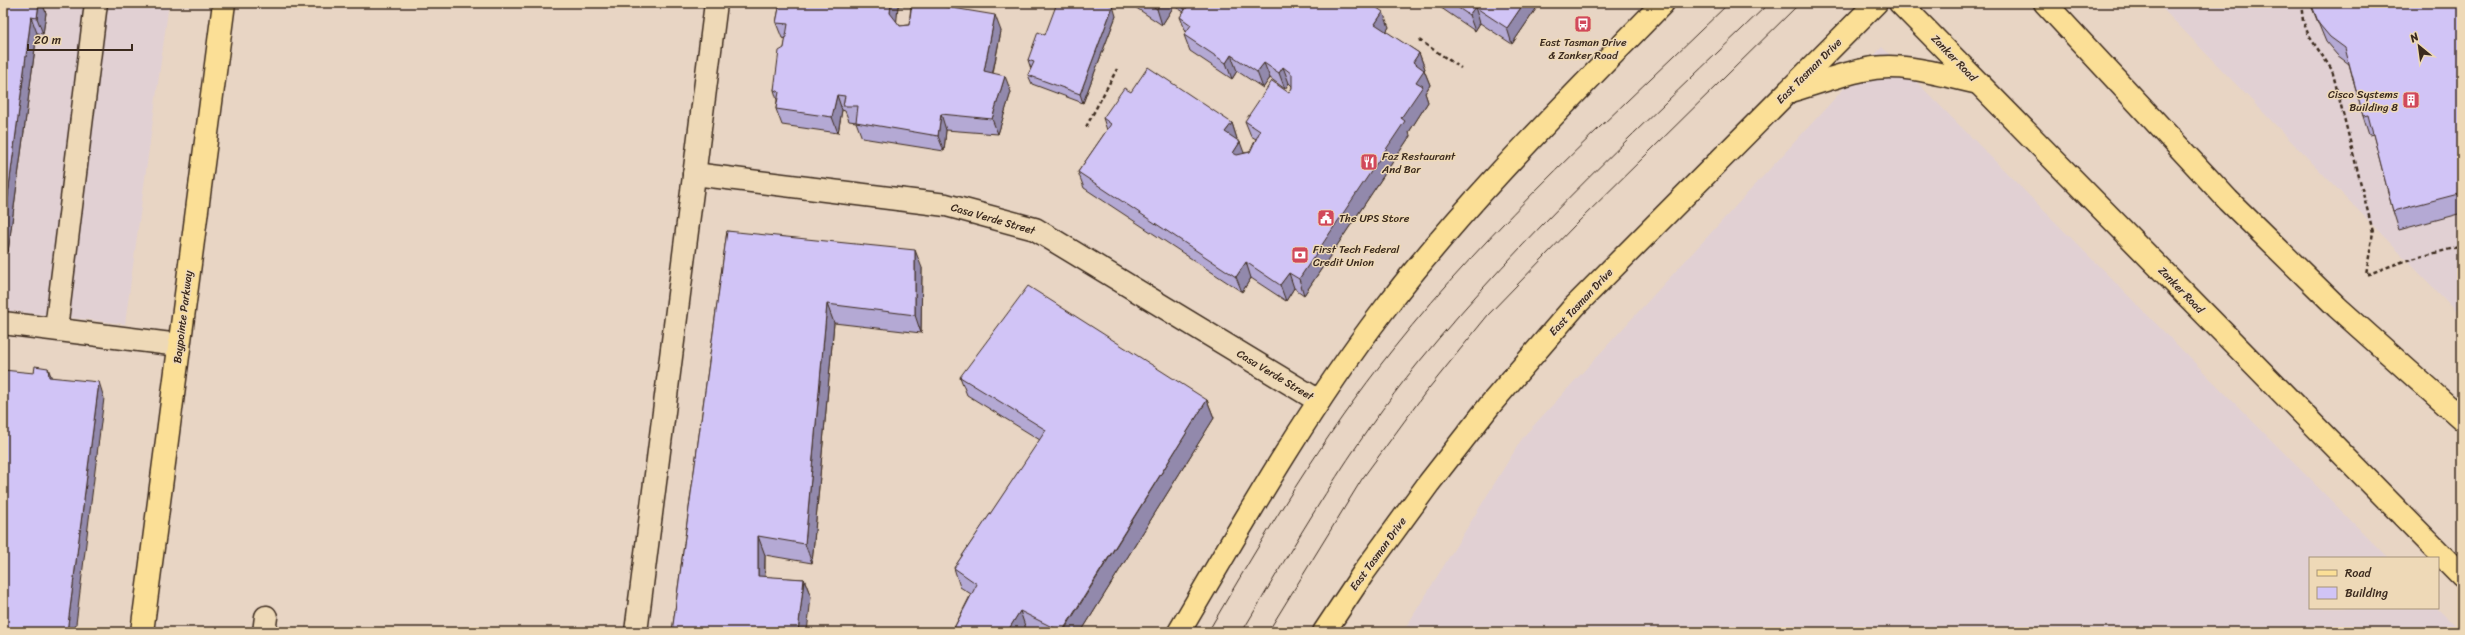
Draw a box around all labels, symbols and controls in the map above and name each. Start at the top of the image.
bus stop icon: East Tasman Drive & Zanker Road [1573,14,1593,34]
scale bar [28,26,132,52]
north arrow [2399,26,2439,66]
text: N [2406,27,2423,48]
text: 20 m [34,29,61,51]
street label: Zanker Road [1926,30,1982,87]
place label: East Tasman Drive & Zanker Road [1539,33,1627,65]
street label: East Tasman Drive [1771,33,1847,109]
place label: Cisco Systems Building 8 [2328,85,2399,117]
building icon: Cisco Systems Building 8 [2401,90,2421,110]
place label: Faz Restaurant And Bar [1381,147,1456,179]
restaurant icon: Faz Restaurant And Bar [1359,152,1379,172]
street label: Casa Verde Street [949,198,1038,240]
public building icon: The UPS Store [1316,208,1336,228]
place label: The UPS Store [1339,209,1410,228]
place label: First Tech Federal Credit Union [1313,240,1400,272]
bank icon: First Tech Federal Credit Union [1290,245,1310,265]
street label: Zanker Road [2153,262,2209,319]
street label: East Tasman Drive [1544,263,1618,340]
street label: Baypointe Parkway [168,269,198,364]
street label: Casa Verde Street [1233,344,1318,406]
street label: East Tasman Drive [1345,513,1412,595]
legend [2309,557,2439,609]
text: Road [2345,562,2372,584]
text: Building [2345,582,2388,604]

